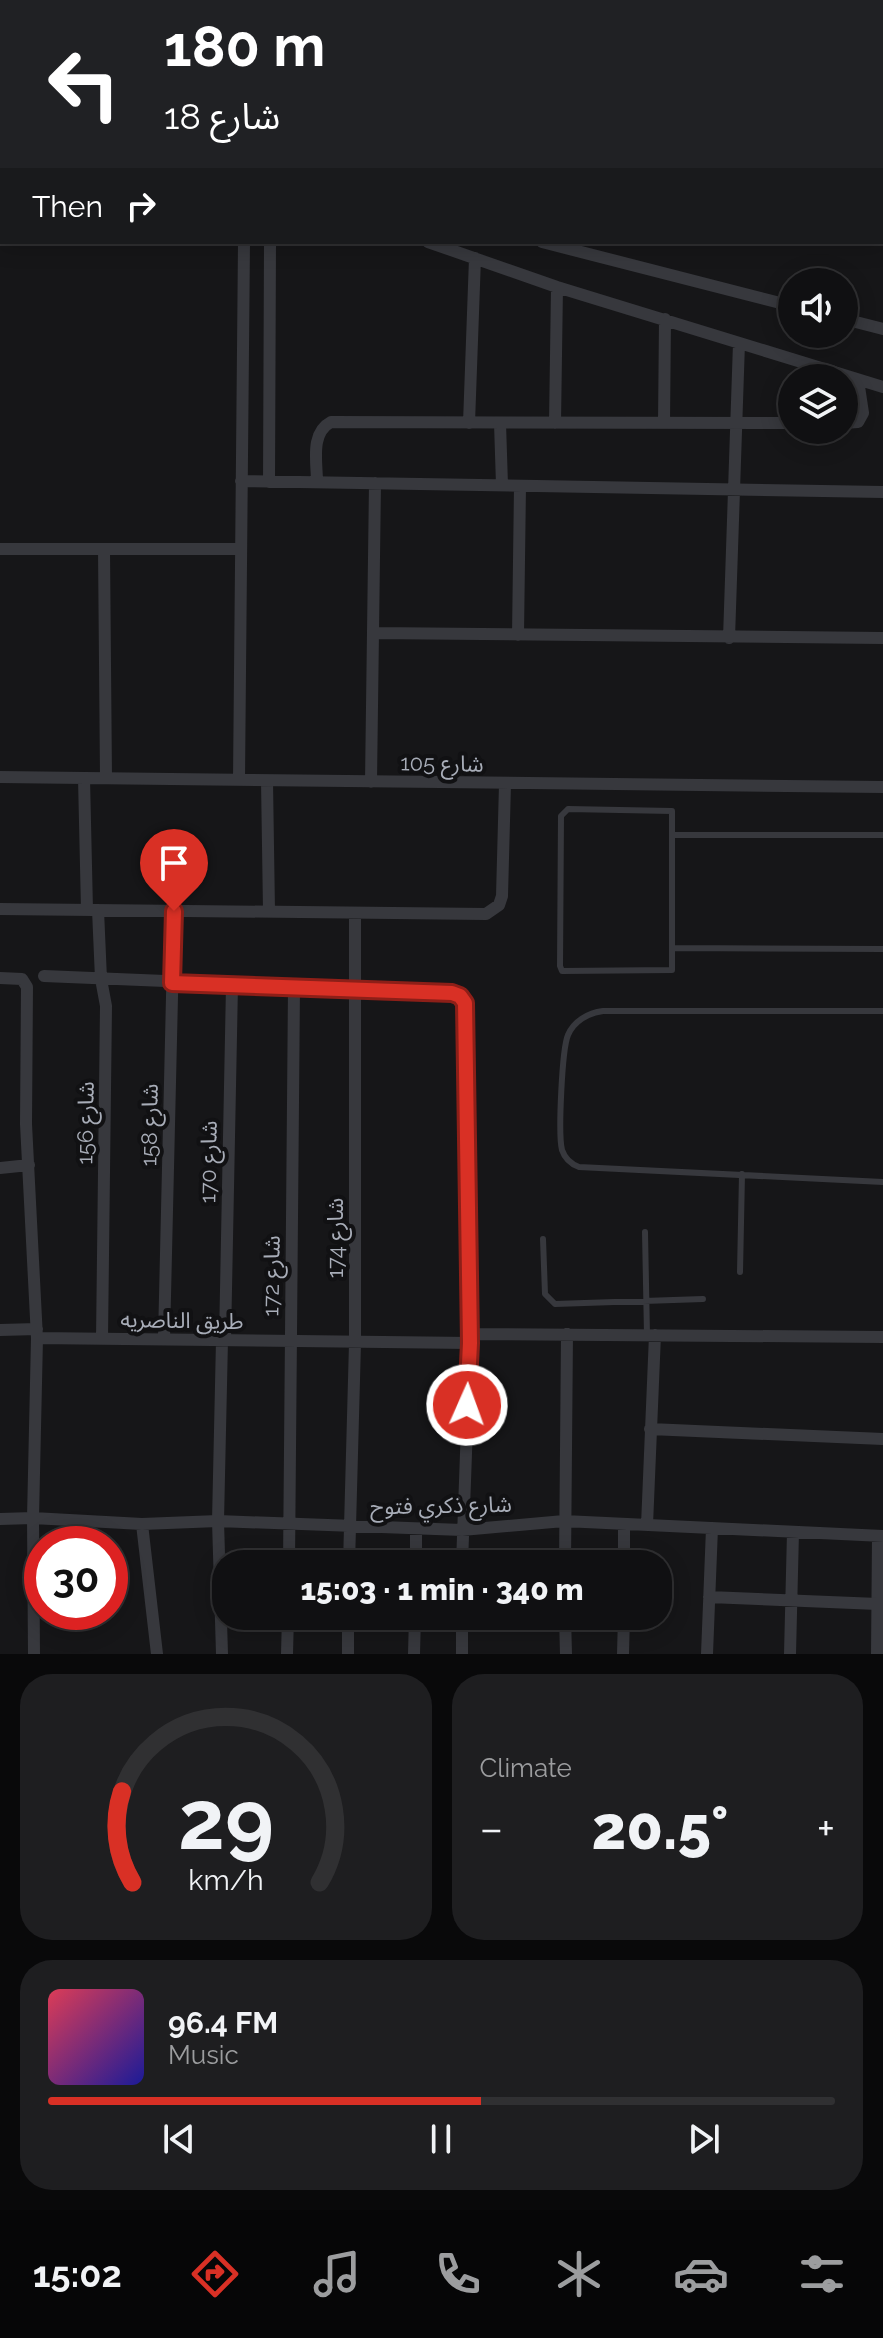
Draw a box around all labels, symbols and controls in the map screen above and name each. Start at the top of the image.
text: 180 m [164,13,325,79]
icon: left [32,32,136,136]
text: شارع 18 [164,95,280,137]
icon: right [119,184,163,228]
text: Then [32,189,103,224]
map controls [778,268,858,444]
button: sound [778,268,858,348]
button: layers [778,364,858,444]
street label: شارع 105 [400,749,484,781]
pin [140,829,208,911]
icon: arrive [152,841,196,885]
street label: شارع 156 [71,1081,103,1165]
street label: شارع 158 [135,1083,167,1167]
street label: شارع 170 [194,1120,226,1204]
street label: شارع 174 [322,1198,352,1278]
street label: شارع 172 [257,1235,289,1317]
street label: طريق الناصريه [120,1306,244,1335]
position arrow [425,1363,509,1447]
street label: شارع ذكري فتوح [370,1491,512,1523]
speed limit sign: 30 [24,1526,128,1630]
text: 15:03 · 1 min · 340 m [300,1572,584,1607]
text: Climate [480,1753,572,1783]
text: 29 [178,1771,274,1868]
text: 20.5° [591,1793,728,1863]
text: − [480,1803,503,1854]
text: + [817,1803,835,1854]
text: km/h [188,1863,263,1897]
text: 96.4 FM [168,2005,278,2040]
text: Music [168,2040,239,2070]
icon: previous [157,2117,201,2161]
icon: pause [419,2117,463,2161]
icon: next [682,2117,726,2161]
icon: directions [187,2246,243,2302]
icon: music [309,2246,365,2302]
icon: phone [430,2246,486,2302]
icon: climate [551,2246,607,2302]
icon: car [673,2246,729,2302]
icon: filters [794,2246,850,2302]
text: 15:02 [33,2253,122,2295]

